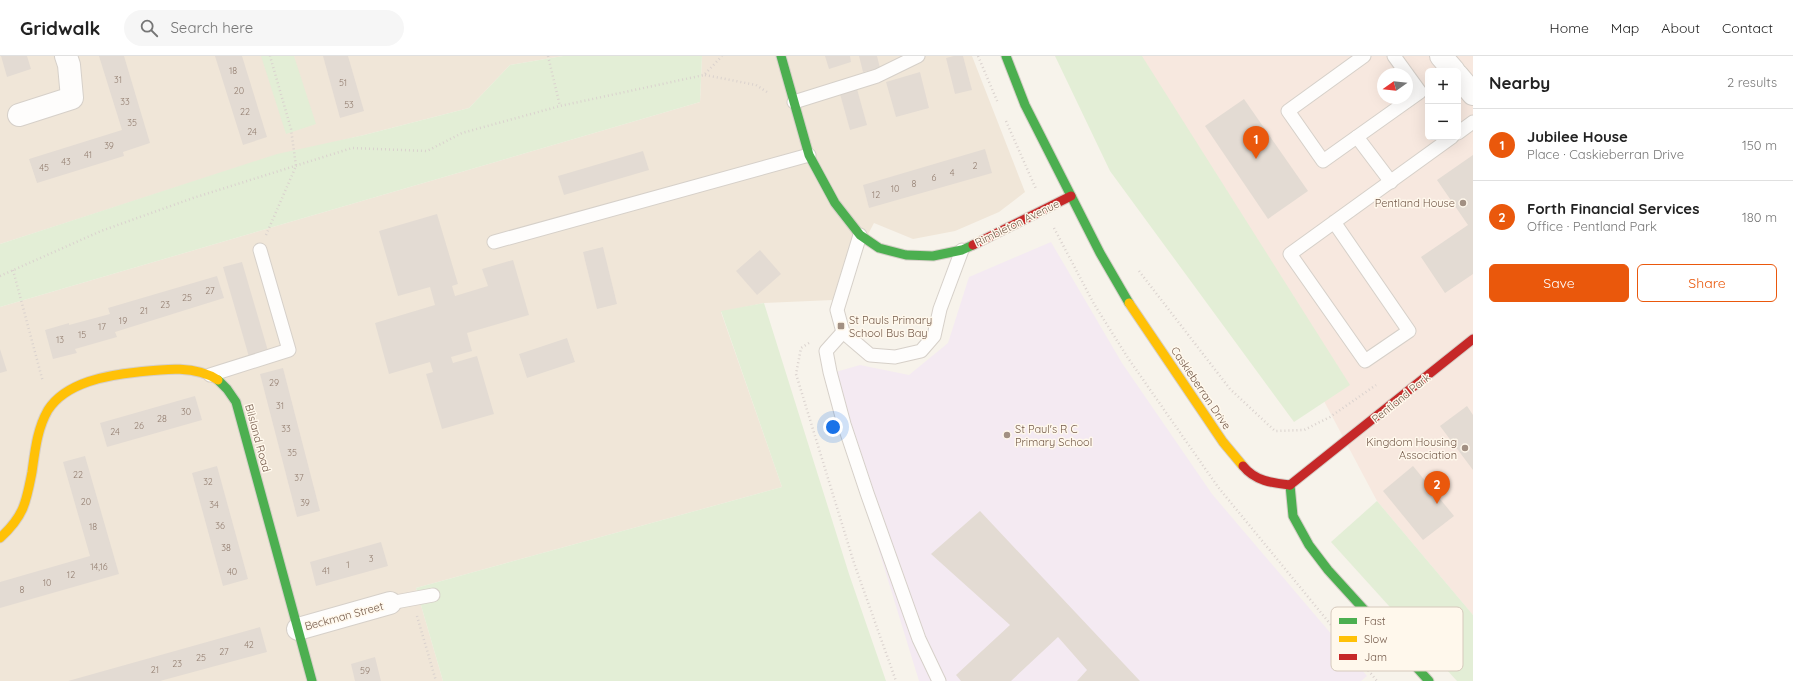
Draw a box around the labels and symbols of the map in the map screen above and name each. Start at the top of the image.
house number: 18 [229,65,237,76]
north arrow [1377,68,1413,104]
house number: 31 [114,74,122,85]
house number: 51 [339,77,347,88]
house number: 20 [234,85,244,96]
house number: 33 [120,96,130,107]
house number: 53 [344,99,354,110]
house number: 22 [240,106,250,117]
house number: 35 [127,117,137,128]
house number: 24 [247,126,257,137]
pin: 1 [1243,126,1269,159]
house number: 39 [104,140,114,151]
house number: 41 [84,149,92,160]
house number: 43 [61,156,71,167]
house number: 2 [973,160,978,171]
house number: 45 [39,162,49,173]
house number: 4 [950,167,955,178]
house number: 6 [932,172,937,183]
house number: 8 [912,178,917,189]
house number: 10 [891,183,899,194]
house number: 12 [872,189,880,200]
street label: Rimbleton Avenue [972,196,1062,250]
place label: Pentland House [1375,196,1455,210]
marker: Pentland House [1458,198,1468,208]
house number: 27 [205,285,215,296]
house number: 25 [182,292,192,303]
house number: 23 [160,299,170,310]
house number: 21 [140,305,148,316]
place label: St Pauls Primary School Bus Bay [849,313,932,340]
house number: 19 [119,315,127,326]
house number: 17 [98,321,106,332]
marker: St Pauls Primary School Bus Bay [836,321,846,331]
house number: 15 [78,329,86,340]
house number: 13 [56,334,64,345]
street label: Caskieberran Drive [1168,344,1234,432]
street label: Pentland Park [1369,370,1433,426]
house number: 29 [269,377,279,388]
house number: 31 [276,400,284,411]
street label: Bilsland Road [242,403,274,473]
house number: 30 [181,406,191,417]
house number: 28 [157,413,167,424]
your location [823,417,843,437]
house number: 26 [134,420,144,431]
place label: St Paul's R C Primary School [1015,422,1092,449]
house number: 33 [281,423,291,434]
house number: 24 [110,426,120,437]
marker: St Paul's R C Primary School [1002,430,1012,440]
place label: Kingdom Housing Association [1366,435,1457,462]
marker: Kingdom Housing Association [1460,443,1470,453]
house number: 35 [287,447,297,458]
house number: 22 [73,469,83,480]
pin: 2 [1424,471,1450,504]
house number: 37 [294,472,304,483]
house number: 32 [203,476,213,487]
house number: 20 [81,496,91,507]
house number: 39 [300,497,310,508]
house number: 34 [209,499,219,510]
house number: 36 [215,520,225,531]
house number: 18 [89,521,97,532]
house number: 38 [221,542,231,553]
house number: 3 [369,553,374,564]
house number: 1 [346,559,350,570]
house number: 14,16 [90,561,108,572]
house number: 41 [322,565,330,576]
house number: 40 [227,566,237,577]
house number: 12 [67,569,75,580]
house number: 10 [43,577,51,588]
house number: 8 [20,584,25,595]
street label: Beckman Street [303,599,385,633]
legend [1331,607,1463,671]
text: Fast [1364,614,1386,628]
text: Slow [1364,632,1388,646]
house number: 42 [244,639,254,650]
house number: 27 [219,646,229,657]
text: Jam [1364,650,1387,664]
house number: 25 [196,652,206,663]
house number: 23 [172,658,182,669]
house number: 21 [151,664,159,675]
house number: 59 [360,665,370,676]

